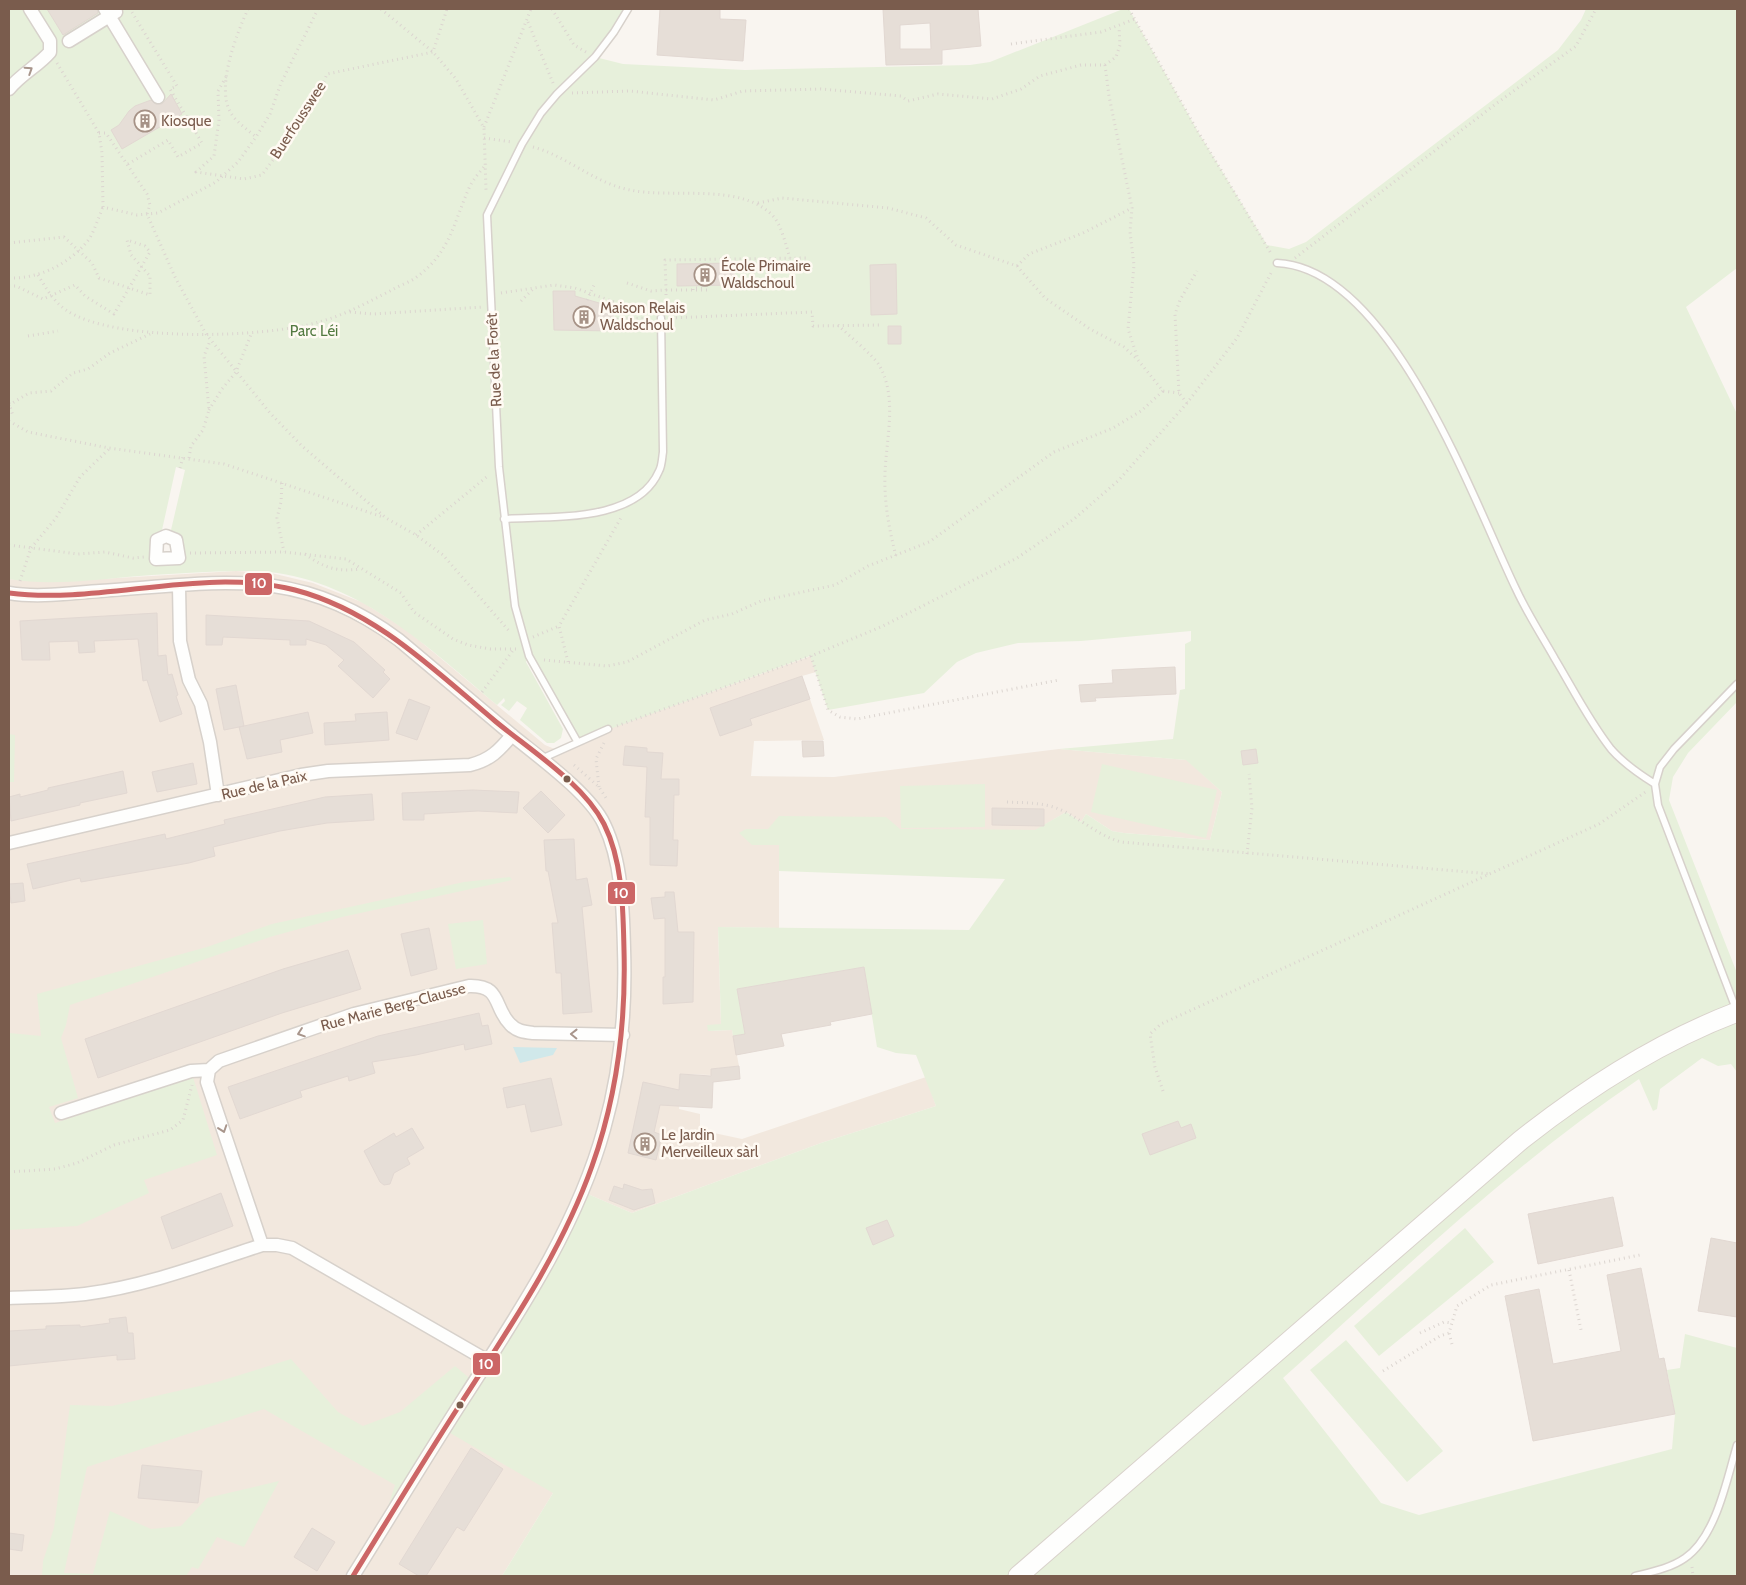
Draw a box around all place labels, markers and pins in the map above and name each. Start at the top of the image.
building icon: Kiosque [133,109,157,133]
place label: Kiosque [161,112,212,130]
place label: École Primaire Waldschoul [721,256,811,292]
building icon: École Primaire Waldschoul [693,263,717,287]
place label: Maison Relais Waldschoul [600,299,685,334]
building icon: Maison Relais Waldschoul [572,305,596,329]
unlabelled marker [562,774,572,784]
place label: Le Jardin Merveilleux sàrl [661,1126,759,1161]
building icon: Le Jardin Merveilleux sàrl [633,1132,657,1156]
unlabelled marker [455,1400,465,1410]

